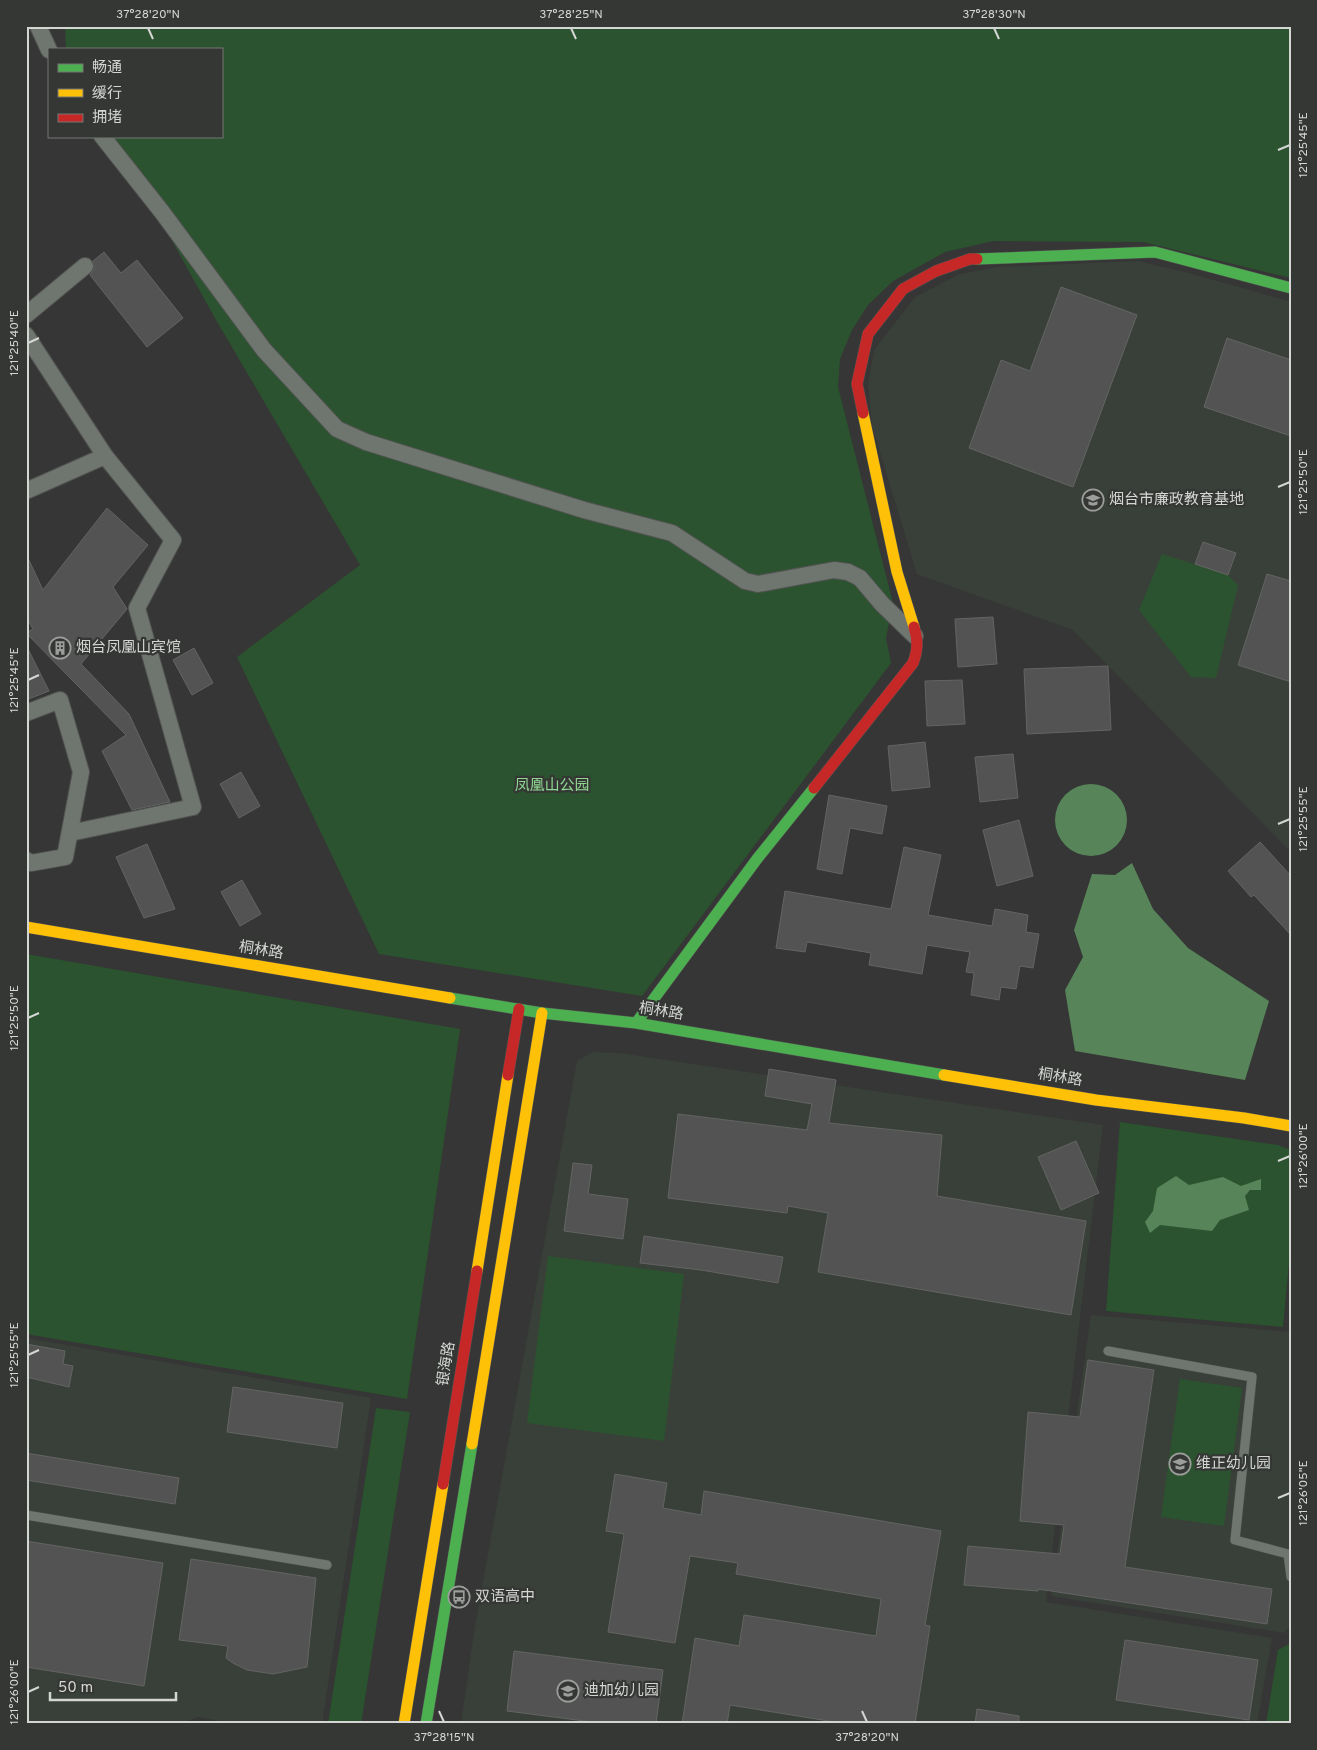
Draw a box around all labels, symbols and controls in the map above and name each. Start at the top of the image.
text: 37°28'20"N [116,7,180,23]
text: 37°28'25"N [539,7,603,23]
text: 37°28'30"N [962,7,1026,23]
legend [48,48,222,138]
text: 畅通 [92,59,122,78]
text: 缓行 [92,85,122,104]
text: 拥堵 [92,109,122,128]
text: 121°25'45"E [1296,112,1312,178]
text: 121°25'40"E [7,310,23,376]
text: 121°25'50"E [1296,449,1312,515]
school or university icon: 烟台市廉政教育基地 [1081,488,1105,512]
place label: 烟台市廉政教育基地 [1109,491,1244,510]
building icon: 烟台凤凰山宾馆 [48,636,72,660]
place label: 烟台凤凰山宾馆 [76,639,181,658]
text: 121°25'45"E [7,647,23,713]
park label: 凤凰山公园 [514,777,590,796]
text: 121°25'55"E [1296,786,1312,852]
street label: 桐林路 [237,938,285,964]
text: 121°25'50"E [7,985,23,1051]
street label: 桐林路 [637,999,685,1025]
street label: 桐林路 [1036,1065,1084,1091]
text: 121°26'00"E [1296,1123,1312,1189]
text: 121°25'55"E [7,1322,23,1388]
street label: 银海路 [434,1340,460,1388]
school or university icon: 维正幼儿园 [1168,1452,1192,1476]
place label: 维正幼儿园 [1196,1455,1271,1474]
text: 121°26'05"E [1296,1460,1312,1526]
bus stop icon: 双语高中 [447,1585,471,1609]
place label: 双语高中 [475,1588,535,1607]
text: 121°26'00"E [7,1659,23,1725]
scale bar [50,1670,176,1702]
text: 50 m [58,1679,93,1698]
school or university icon: 迪加幼儿园 [556,1679,580,1703]
place label: 迪加幼儿园 [584,1682,659,1701]
text: 37°28'15"N [414,1730,474,1746]
text: 37°28'20"N [835,1730,899,1746]

